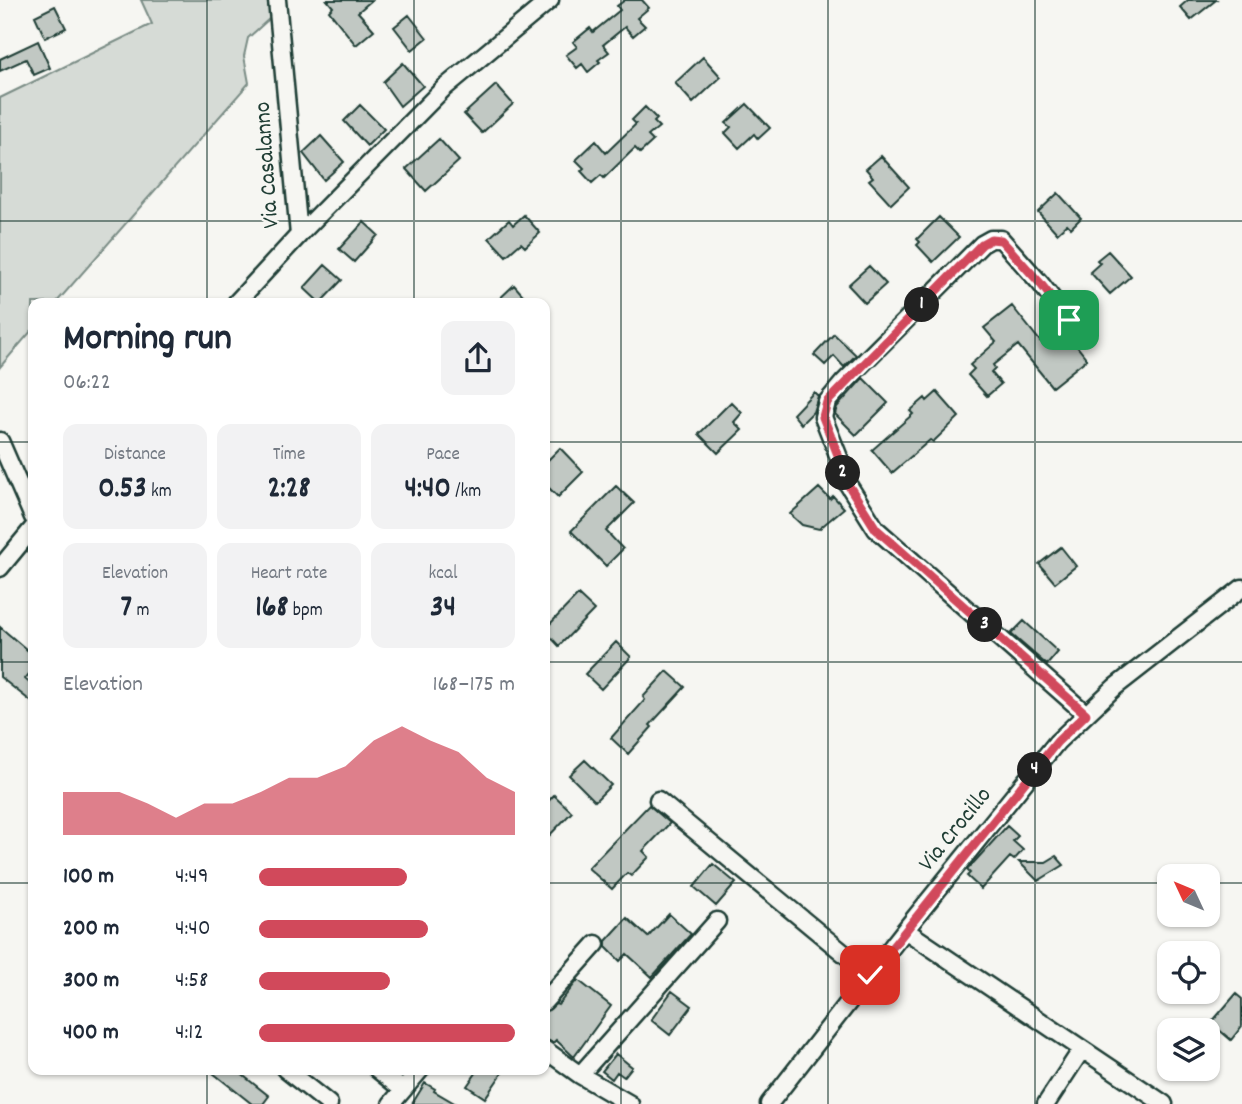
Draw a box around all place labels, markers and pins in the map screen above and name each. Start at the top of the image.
pin: 1 [904,288,940,322]
pin [1039,290,1099,350]
pin: 2 [826,456,860,490]
pin: 3 [968,608,1002,642]
pin: 4 [1018,752,1052,788]
pin [840,945,900,1005]

